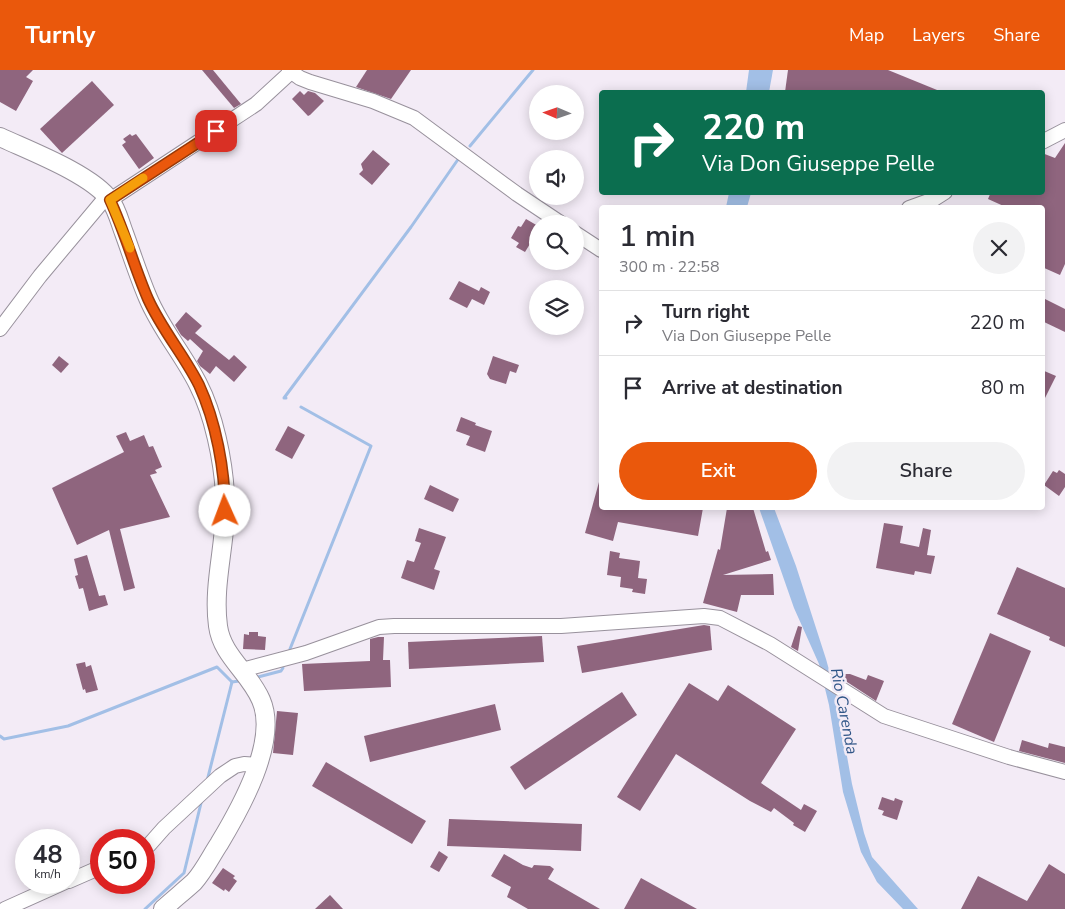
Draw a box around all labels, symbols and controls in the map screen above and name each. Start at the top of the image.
text: Turnly [25,19,95,51]
text: Map [849,23,884,47]
text: Layers [912,23,965,47]
text: Share [993,23,1040,47]
north arrow [529,85,584,140]
map controls [529,85,584,335]
text: 220 m [702,104,805,151]
pin [195,110,237,152]
icon: right [619,110,684,175]
icon: arrive [202,117,230,145]
text: Via Don Giuseppe Pelle [702,149,935,179]
button: sound [529,150,584,205]
button: search [529,215,584,270]
text: 1 min [619,216,695,257]
button: close [973,222,1025,274]
text: 300 m · 22:58 [619,256,720,278]
button: layers [529,280,584,335]
text: Turn right [662,299,749,325]
icon: right [619,309,647,337]
text: 220 m [970,310,1025,336]
text: Via Don Giuseppe Pelle [662,325,831,347]
icon: arrive [619,374,647,402]
text: Arrive at destination [662,375,843,401]
text: 80 m [981,375,1025,401]
button: Exit [619,442,817,500]
button: Share [827,442,1025,500]
position arrow [198,484,250,536]
water label: Rio Carenda [825,666,863,756]
speed limit sign: 50 [90,829,155,894]
text: 48 [32,838,63,872]
text: km/h [34,866,61,882]

